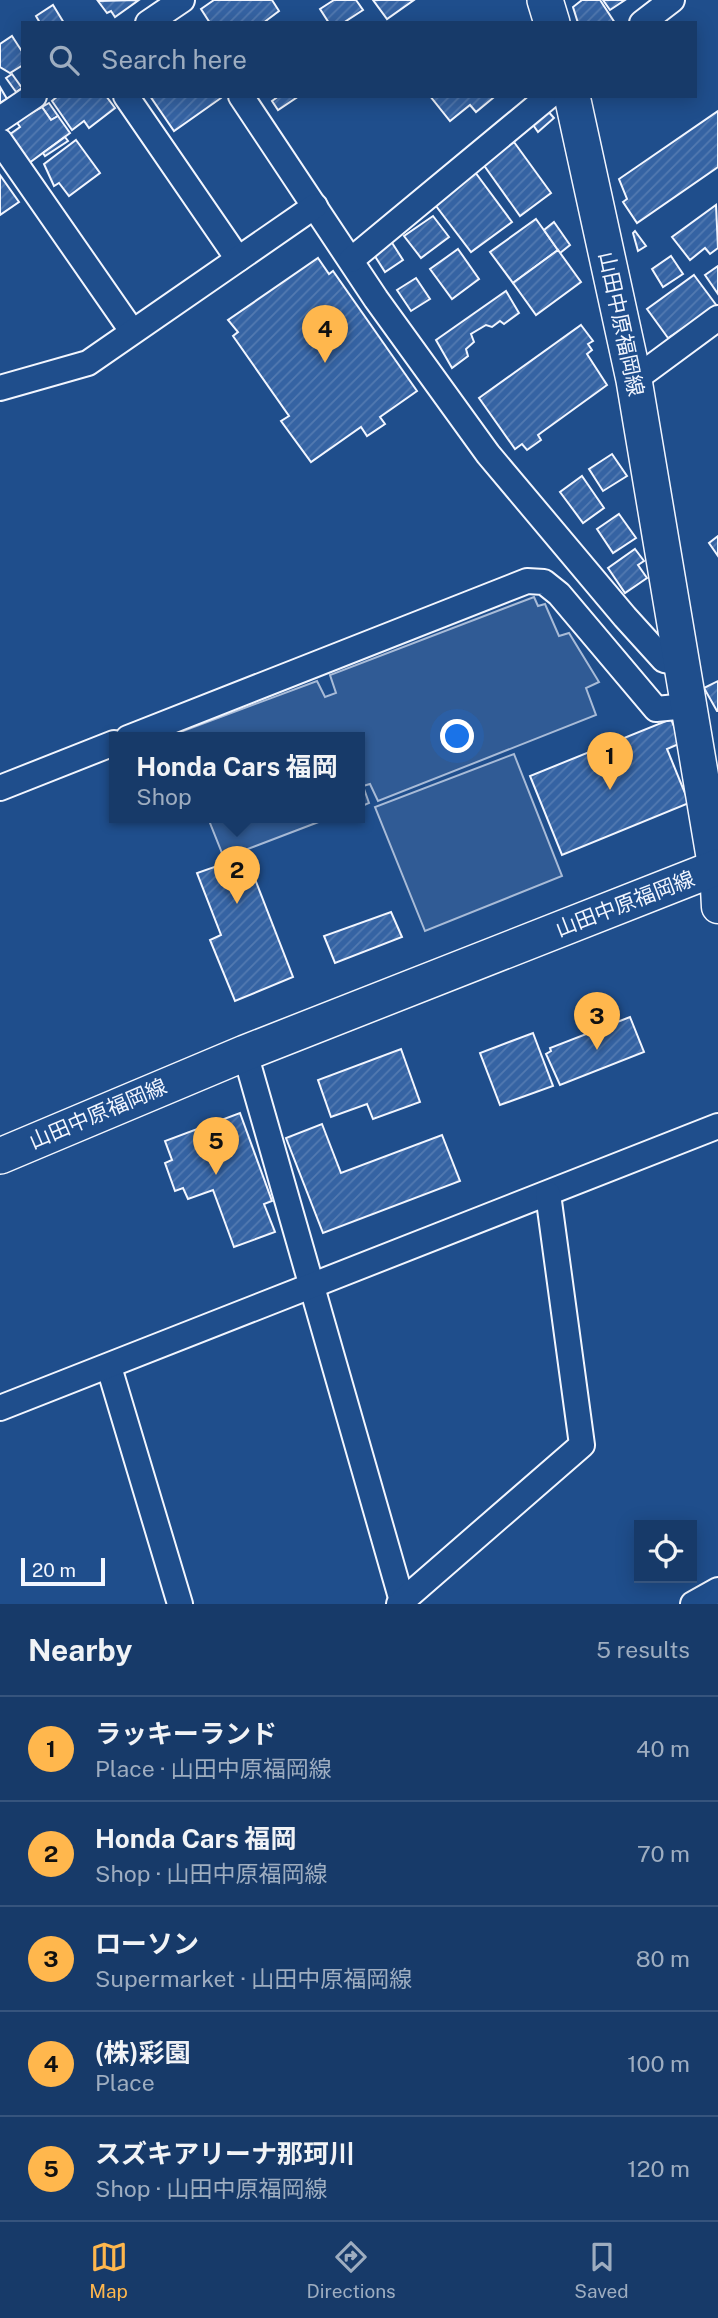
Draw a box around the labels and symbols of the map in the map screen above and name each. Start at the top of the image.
street label: 山田中原福岡線 [594,249,649,398]
pin: 4 [302,305,348,363]
your location [440,719,474,753]
pin: 1 [587,732,633,790]
pin: 2 [214,846,260,904]
street label: 山田中原福岡線 [552,866,698,942]
pin: 3 [574,992,620,1050]
street label: 山田中原福岡線 [25,1073,170,1154]
pin: 5 [193,1117,239,1175]
scale bar [21,1555,105,1587]

